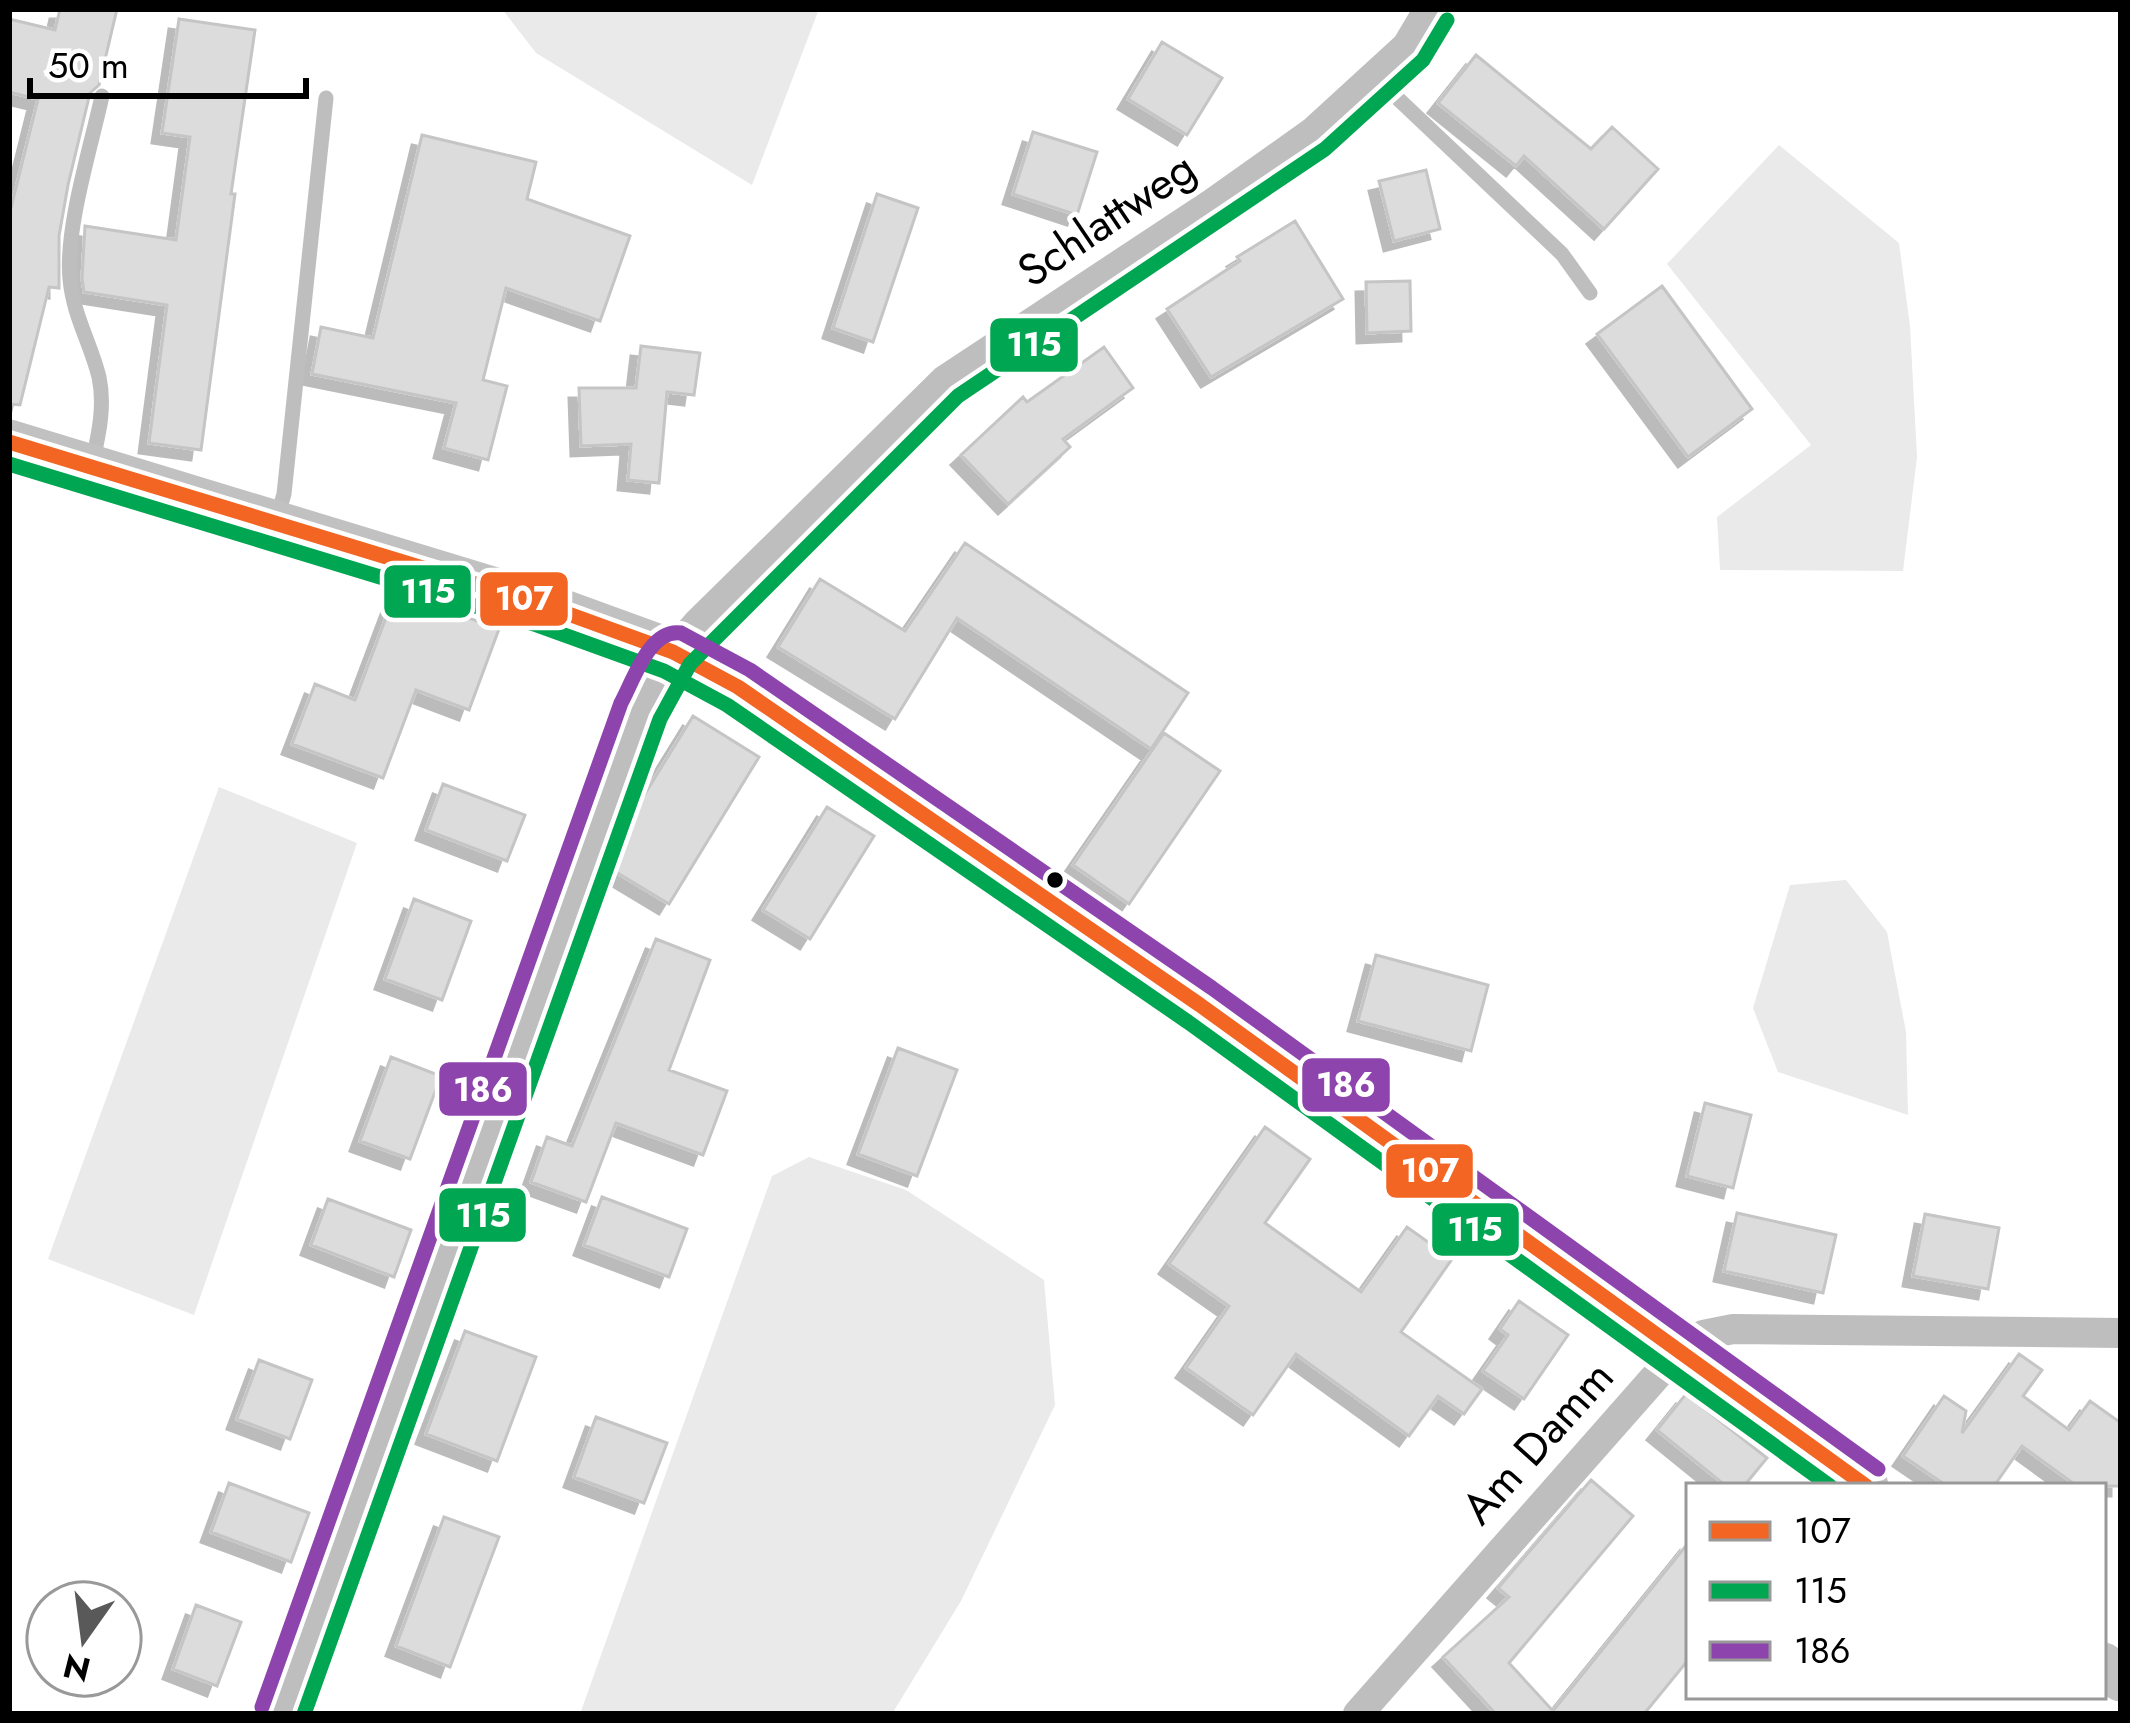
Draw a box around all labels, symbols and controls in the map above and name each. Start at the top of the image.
scale bar [30,24,306,98]
text: 50 m [48,39,129,91]
street label: Schlattweg [1004,136,1208,303]
line badge: 115 [988,316,1080,374]
text: 115 [1007,321,1061,368]
line badge: 115 [382,563,473,620]
text: 115 [401,568,455,615]
line badge: 107 [478,570,570,628]
text: 107 [495,575,553,622]
unlabelled marker [1044,869,1066,891]
line badge: 186 [1300,1056,1392,1114]
line badge: 186 [437,1060,529,1118]
text: 186 [1316,1061,1376,1108]
text: 186 [453,1066,513,1113]
line badge: 107 [1384,1142,1475,1200]
text: 107 [1401,1147,1459,1194]
line badge: 115 [437,1186,528,1244]
text: 115 [456,1192,510,1239]
line badge: 115 [1430,1201,1521,1258]
text: 115 [1448,1206,1502,1253]
street label: Am Damm [1446,1346,1629,1539]
legend [1686,1483,2106,1699]
text: 107 [1794,1504,1851,1556]
text: 115 [1794,1564,1847,1616]
north arrow [24,1579,144,1699]
text: 186 [1794,1624,1851,1676]
text: N [58,1642,95,1694]

